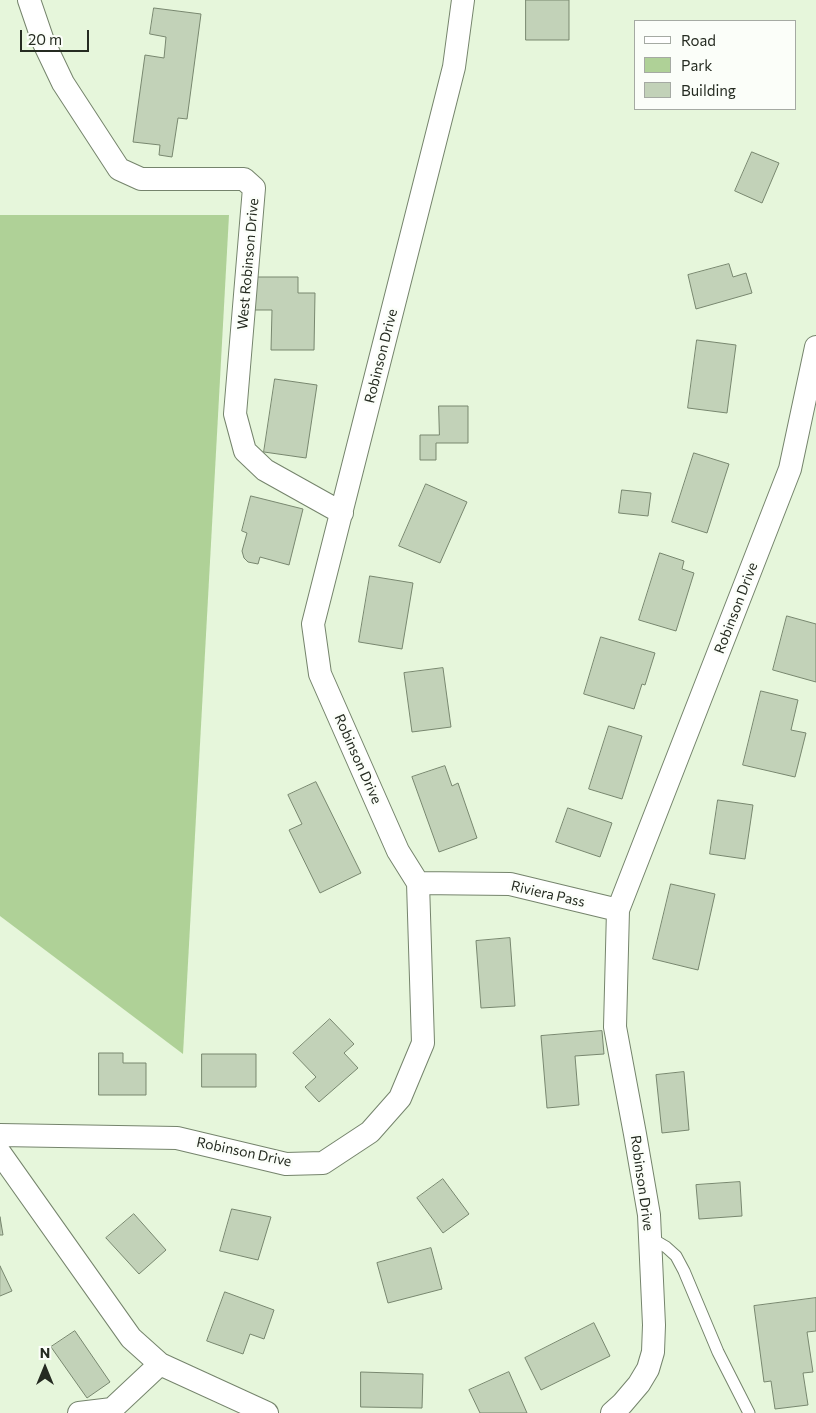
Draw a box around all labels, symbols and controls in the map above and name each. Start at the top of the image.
scale bar [22,20,91,52]
legend [634,20,796,110]
text: 20 m [28,30,62,48]
text: Road [681,31,716,49]
text: Park [681,56,712,74]
text: Building [681,81,736,99]
street label: West Robinson Drive [234,198,262,330]
street label: Robinson Drive [361,307,401,405]
street label: Robinson Drive [711,560,761,656]
street label: Robinson Drive [331,712,385,806]
street label: Riviera Pass [509,877,587,911]
street label: Robinson Drive [195,1134,293,1170]
street label: Robinson Drive [627,1134,657,1232]
north arrow [20,1343,70,1393]
text: N [40,1344,50,1361]

